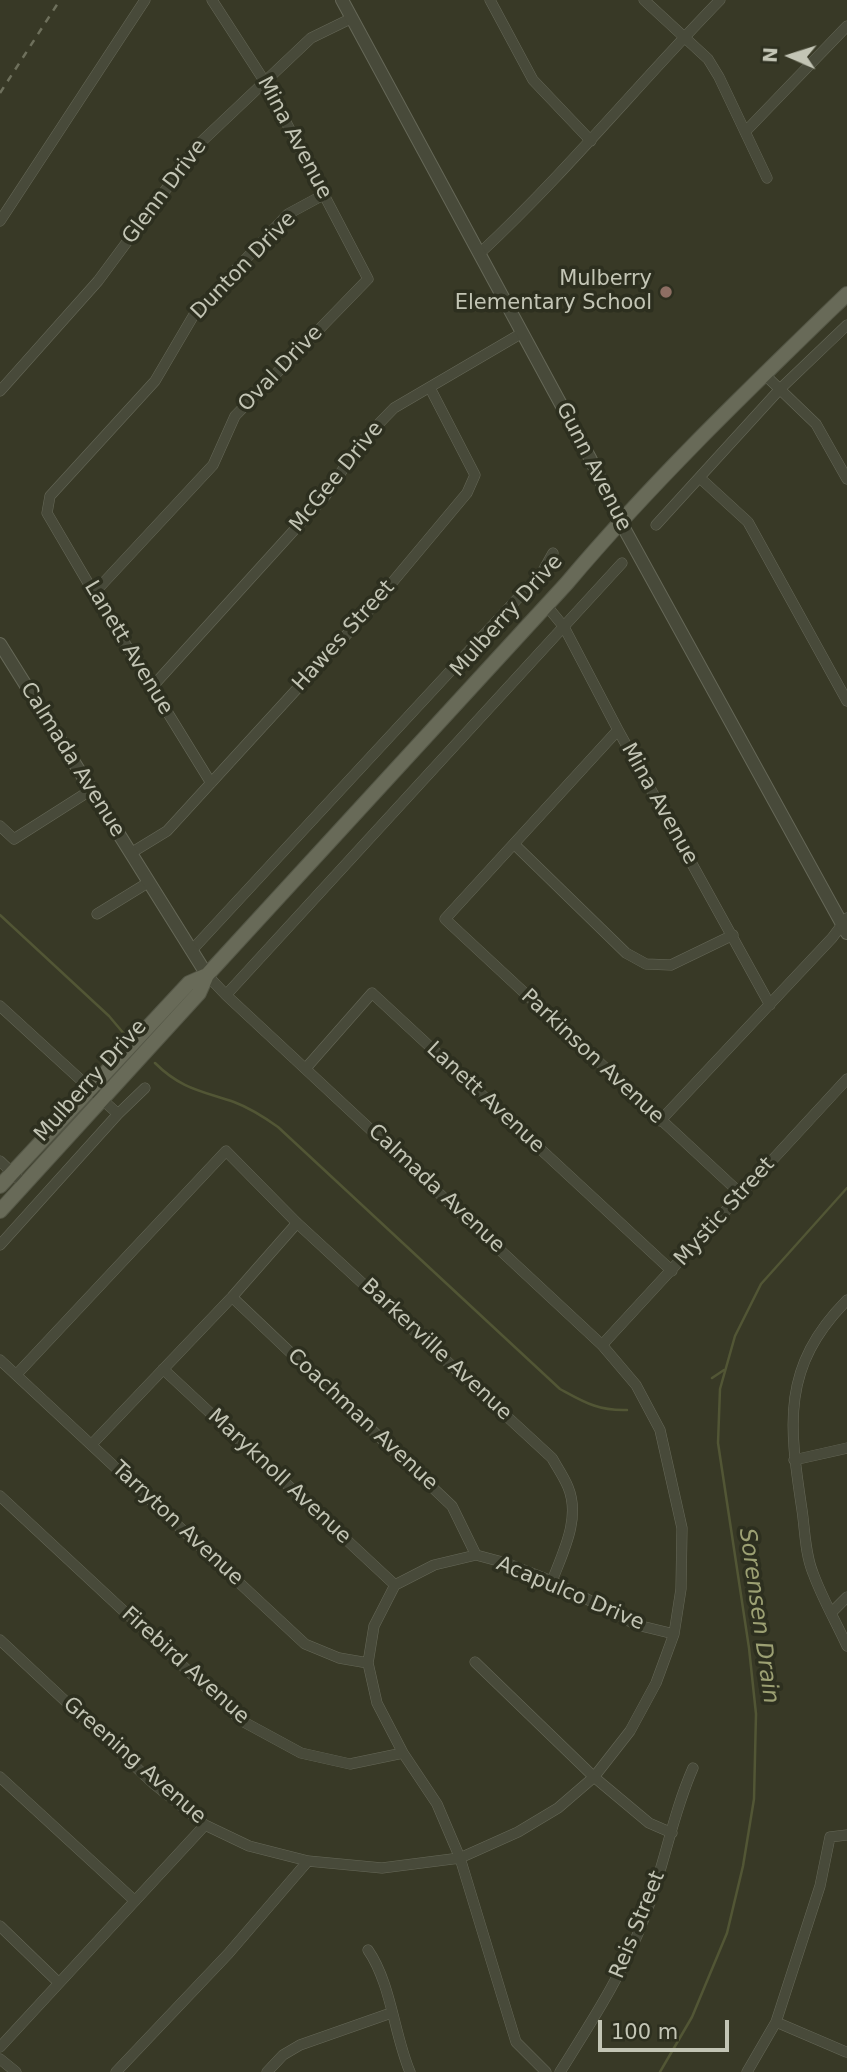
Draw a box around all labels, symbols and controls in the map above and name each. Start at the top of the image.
north arrow [756,21,826,91]
text: N [759,46,781,63]
street label: Mina Avenue [251,73,337,203]
street label: Glenn Drive [118,135,212,249]
street label: Dunton Drive [186,207,302,325]
place label: Mulberry Elementary School [455,267,652,317]
marker: Mulberry Elementary School [658,284,674,300]
street label: Oval Drive [234,321,328,417]
street label: Gunn Avenue [550,399,636,535]
street label: McGee Drive [285,417,389,537]
street label: Mulberry Drive [446,550,568,682]
street label: Hawes Street [288,575,400,697]
street label: Lanett Avenue [78,576,178,720]
street label: Calmada Avenue [14,678,130,842]
street label: Mina Avenue [615,739,703,869]
street label: Parkinson Avenue [515,984,669,1130]
street label: Mulberry Drive [30,1015,152,1147]
street label: Lanett Avenue [421,1037,549,1159]
street label: Calmada Avenue [362,1119,510,1259]
street label: Mystic Street [670,1152,780,1272]
street label: Barkerville Avenue [356,1274,516,1426]
street label: Coachman Avenue [282,1344,442,1496]
street label: Maryknoll Avenue [202,1404,356,1550]
street label: Tarryton Avenue [106,1457,248,1591]
water label: Sorensen Drain [732,1526,784,1706]
street label: Acapulco Drive [492,1552,648,1636]
street label: Firebird Avenue [116,1602,254,1730]
street label: Greening Avenue [58,1692,210,1830]
street label: Reis Street [605,1868,671,1982]
scale bar [602,2006,733,2050]
text: 100 m [611,2020,678,2044]

